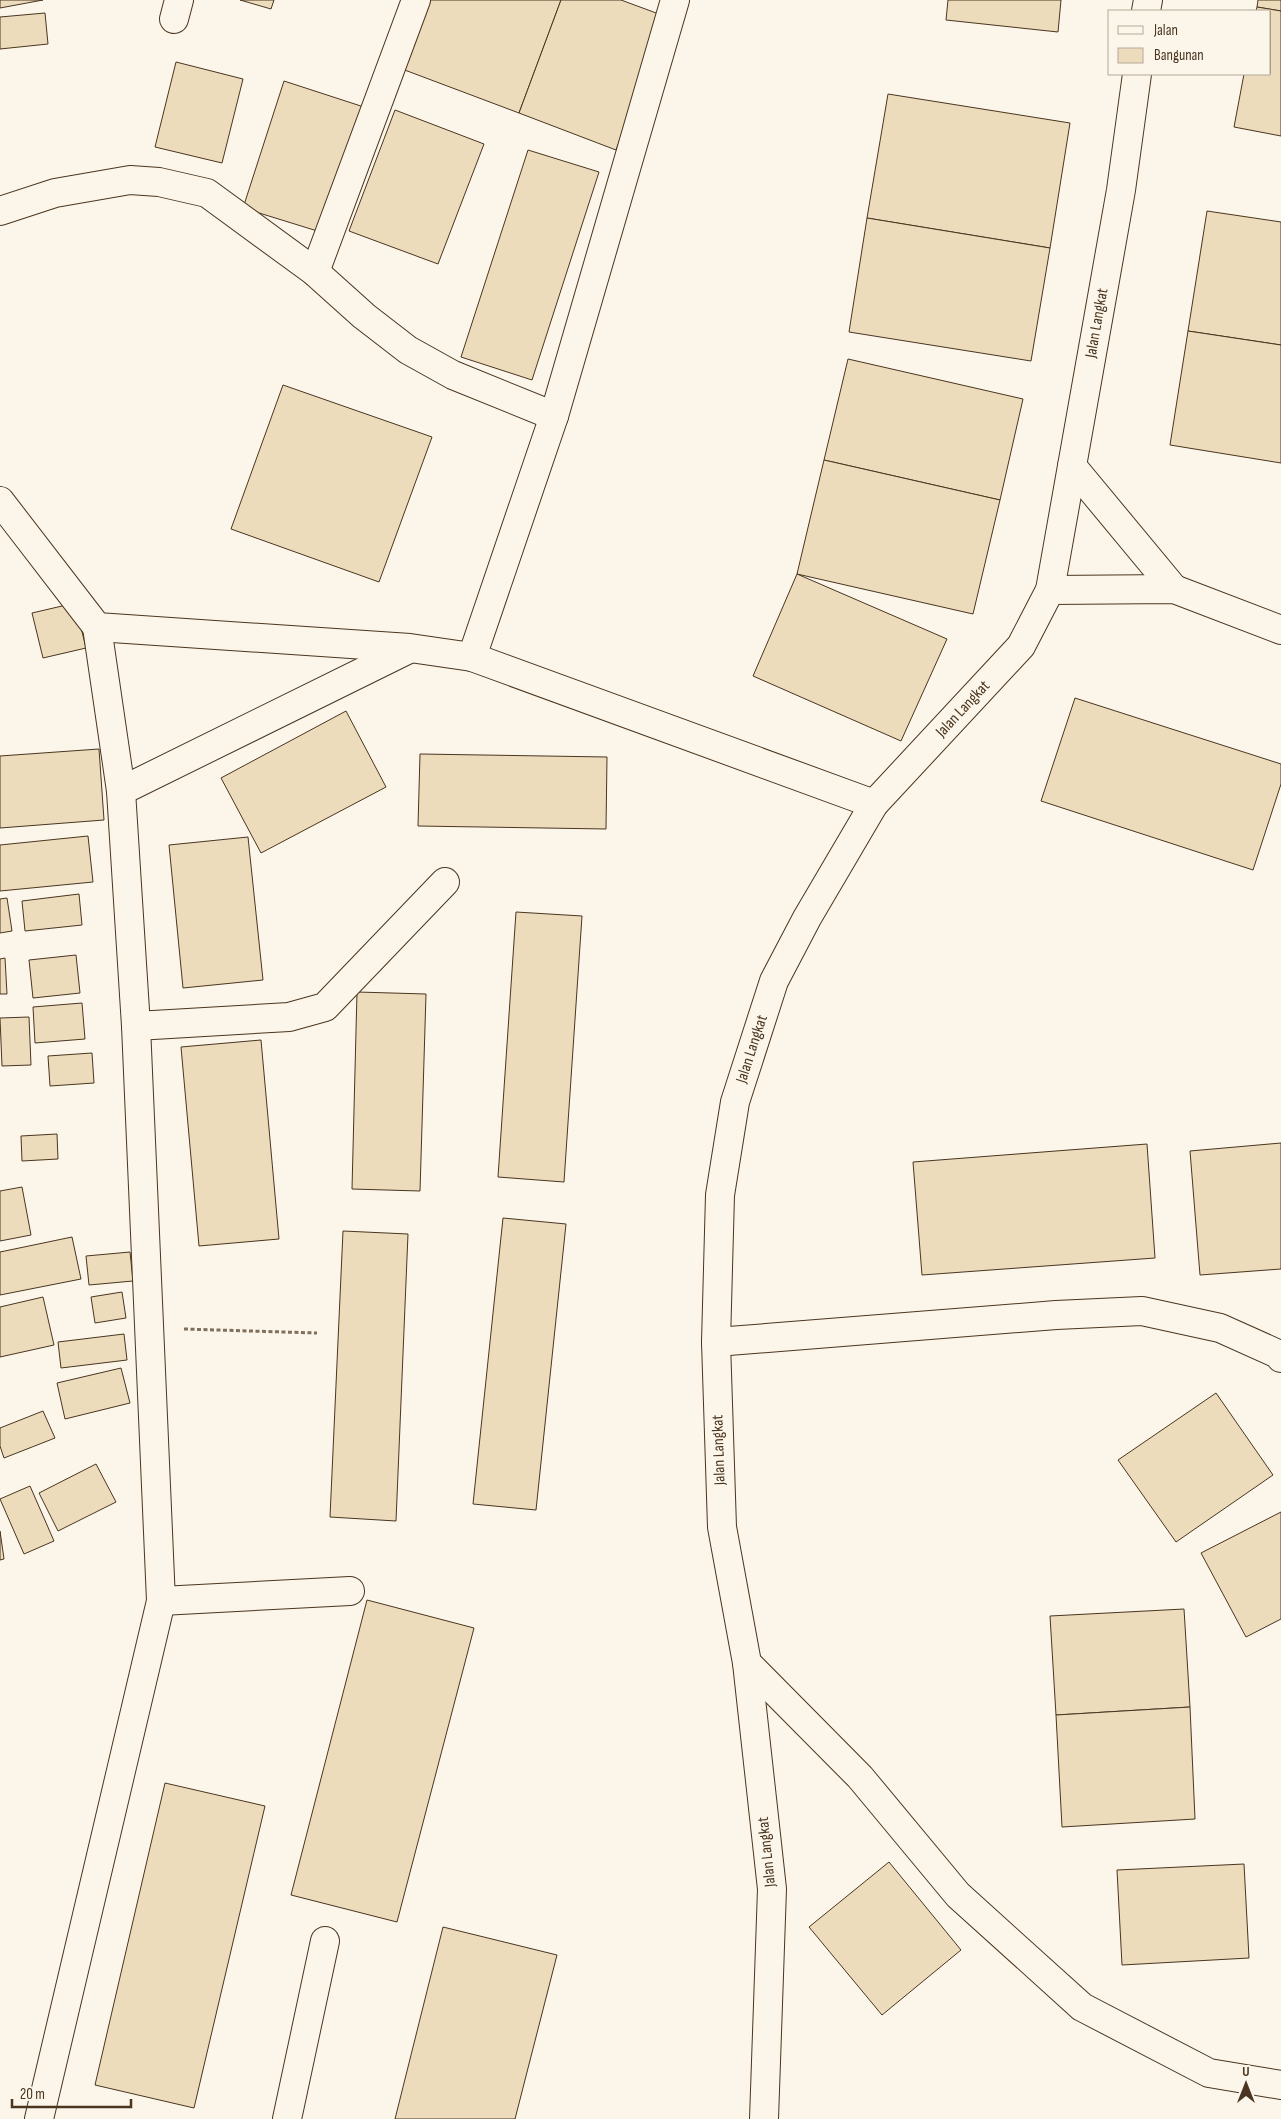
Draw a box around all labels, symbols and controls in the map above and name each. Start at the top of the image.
legend [1108,10,1271,75]
text: Jalan [1153,21,1178,40]
text: Bangunan [1154,46,1204,65]
street label: Jalan Langkat [1081,287,1112,360]
street label: Jalan Langkat [931,677,994,742]
street label: Jalan Langkat [732,1012,772,1086]
street label: Jalan Langkat [708,1414,730,1487]
street label: Jalan Langkat [754,1816,780,1889]
north arrow [1221,2059,1271,2109]
text: U [1242,2063,1250,2080]
scale bar [12,2076,131,2108]
text: 20 m [20,2085,45,2104]

